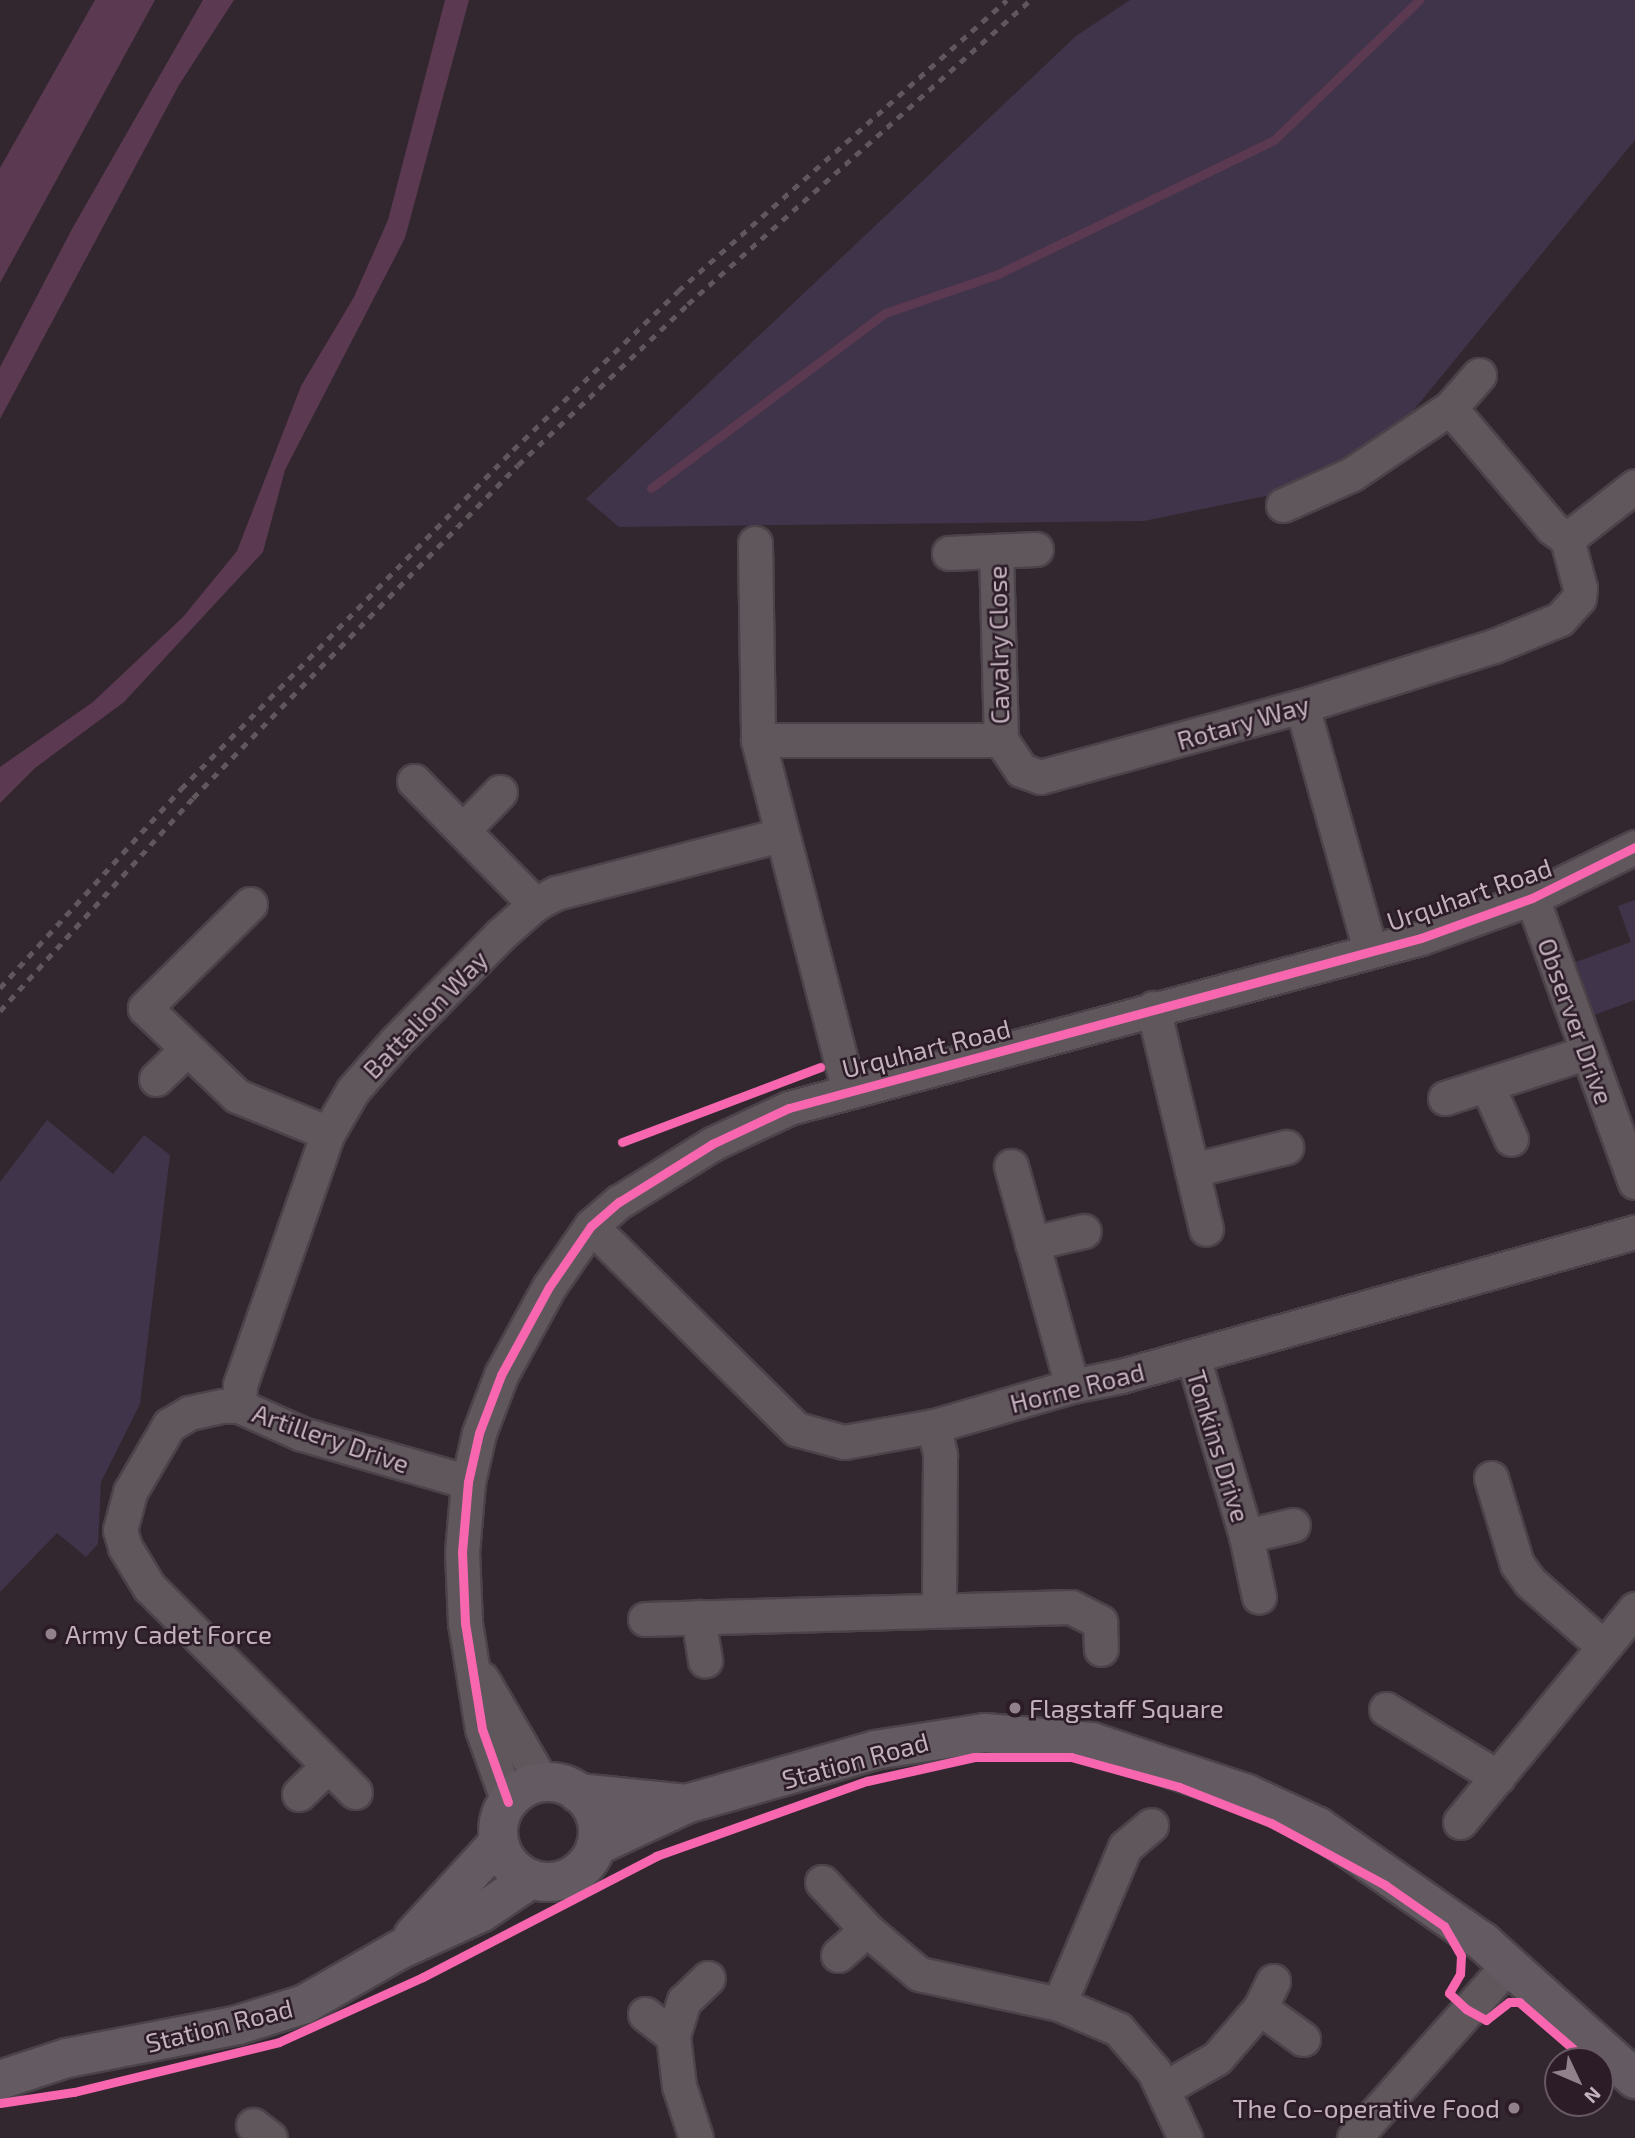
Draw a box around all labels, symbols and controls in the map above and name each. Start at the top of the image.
street label: Cavalry Close [981,565,1015,725]
street label: Rotary Way [1173,688,1313,756]
street label: Urquhart Road [1382,851,1556,937]
street label: Observer Drive [1531,933,1621,1109]
street label: Battalion Way [356,943,494,1085]
street label: Urquhart Road [839,1012,1013,1084]
street label: Horne Road [1007,1355,1147,1419]
street label: Tonkins Drive [1181,1366,1257,1526]
street label: Artillery Drive [248,1397,414,1479]
place label: Army Cadet Force [65,1618,273,1650]
marker: Army Cadet Force [43,1626,59,1642]
place label: Flagstaff Square [1029,1692,1224,1724]
marker: Flagstaff Square [1007,1700,1023,1716]
street label: Station Road [778,1725,932,1795]
street label: Station Road [142,1992,296,2058]
north arrow [1544,2047,1614,2117]
text: N [1580,2083,1606,2108]
place label: The Co-operative Food [1232,2092,1500,2124]
marker: The Co-operative Food [1506,2100,1522,2116]

